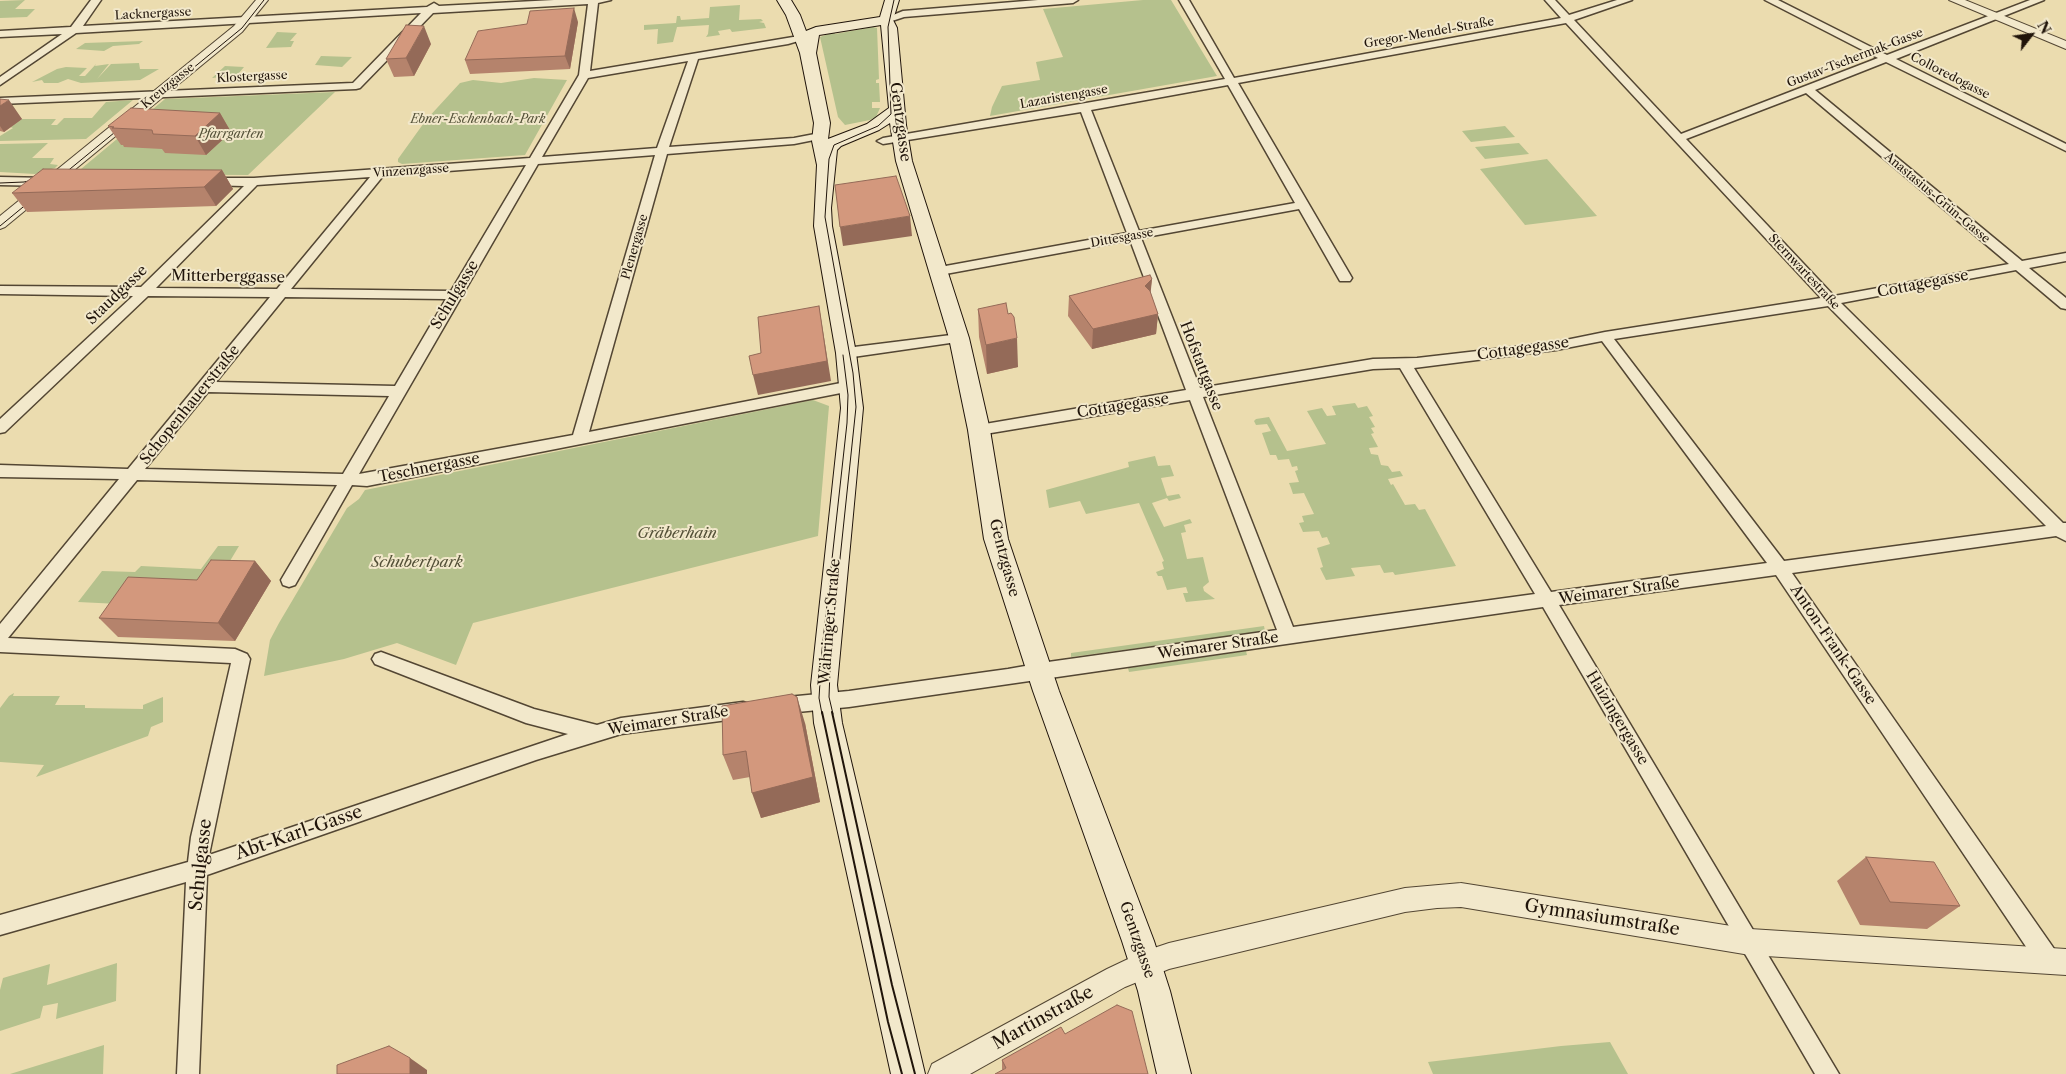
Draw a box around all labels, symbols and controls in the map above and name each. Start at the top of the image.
street label: Lacknergasse [114,5,192,23]
north arrow [2006,10,2056,60]
street label: Gregor-Mendel-Straße [1363,14,1495,52]
text: N [2033,18,2055,37]
street label: Gustav-Tschermak-Gasse [1785,25,1925,91]
street label: Colloredogasse [1908,50,1992,102]
street label: Kreuzgasse [138,60,198,112]
street label: Klostergasse [216,68,288,86]
street label: Gentzgasse [886,81,914,163]
street label: Lazaristengasse [1019,82,1109,112]
park label: Ebner-Eschenbach-Park [410,113,546,127]
park label: Pfarrgarten [199,128,263,142]
street label: Anastasius-Grün-Gasse [1881,150,1993,246]
street label: Vinzenzgasse [372,161,450,181]
street label: Plenergasse [619,213,651,281]
street label: Dittesgasse [1089,225,1155,251]
street label: Sternwartestraße [1765,231,1843,313]
street label: Schulgasse [427,257,483,333]
street label: Staudgasse [83,261,151,329]
street label: Cottagegasse [1876,266,1970,302]
street label: Mitterberggasse [171,267,285,287]
street label: Hofstattgasse [1176,319,1226,413]
street label: Cottagegasse [1476,334,1570,364]
street label: Schopenhauerstraße [136,342,244,468]
street label: Cottagegasse [1076,390,1170,422]
street label: Teschnergasse [377,449,481,487]
street label: Gentzgasse [985,517,1023,599]
park label: Gräberhain [637,525,717,543]
park label: Schubertpark [371,554,463,572]
street label: Währinger Straße [816,558,844,686]
street label: Weimarer Straße [1557,574,1681,608]
street label: Anton-Frank-Gasse [1786,582,1880,708]
street label: Weimarer Straße [1156,629,1280,663]
street label: Haizingergasse [1582,668,1652,768]
street label: Weimarer Straße [606,703,730,739]
street label: Abt-Karl-Gasse [233,801,365,865]
street label: Schulgasse [185,818,217,912]
street label: Gymnasiumstraße [1523,895,1681,941]
street label: Gentzgasse [1115,899,1159,981]
street label: Martinstraße [989,981,1097,1055]

